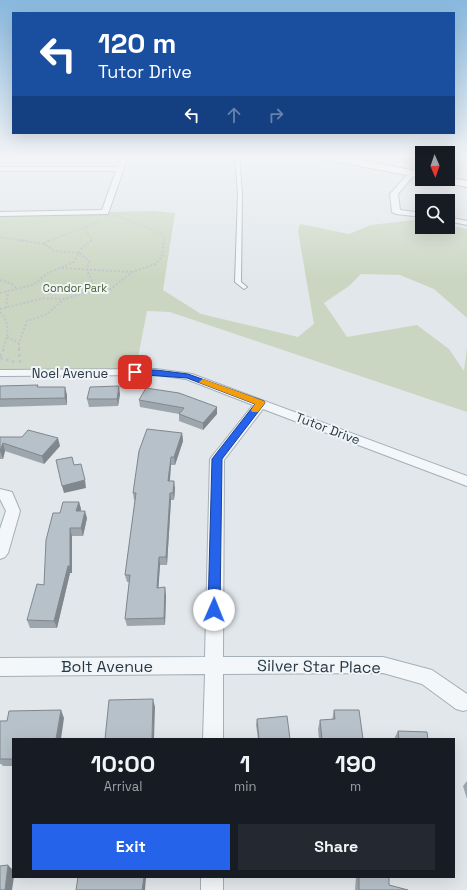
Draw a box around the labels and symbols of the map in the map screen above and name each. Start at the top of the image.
north arrow [415,146,455,186]
park label: Condor Park [43,281,107,295]
pin [118,355,152,389]
street label: Noel Avenue [32,365,108,382]
street label: Tutor Drive [293,408,362,449]
position arrow [193,589,235,631]
street label: Silver Star Place [257,655,381,678]
street label: Bolt Avenue [61,656,153,677]

